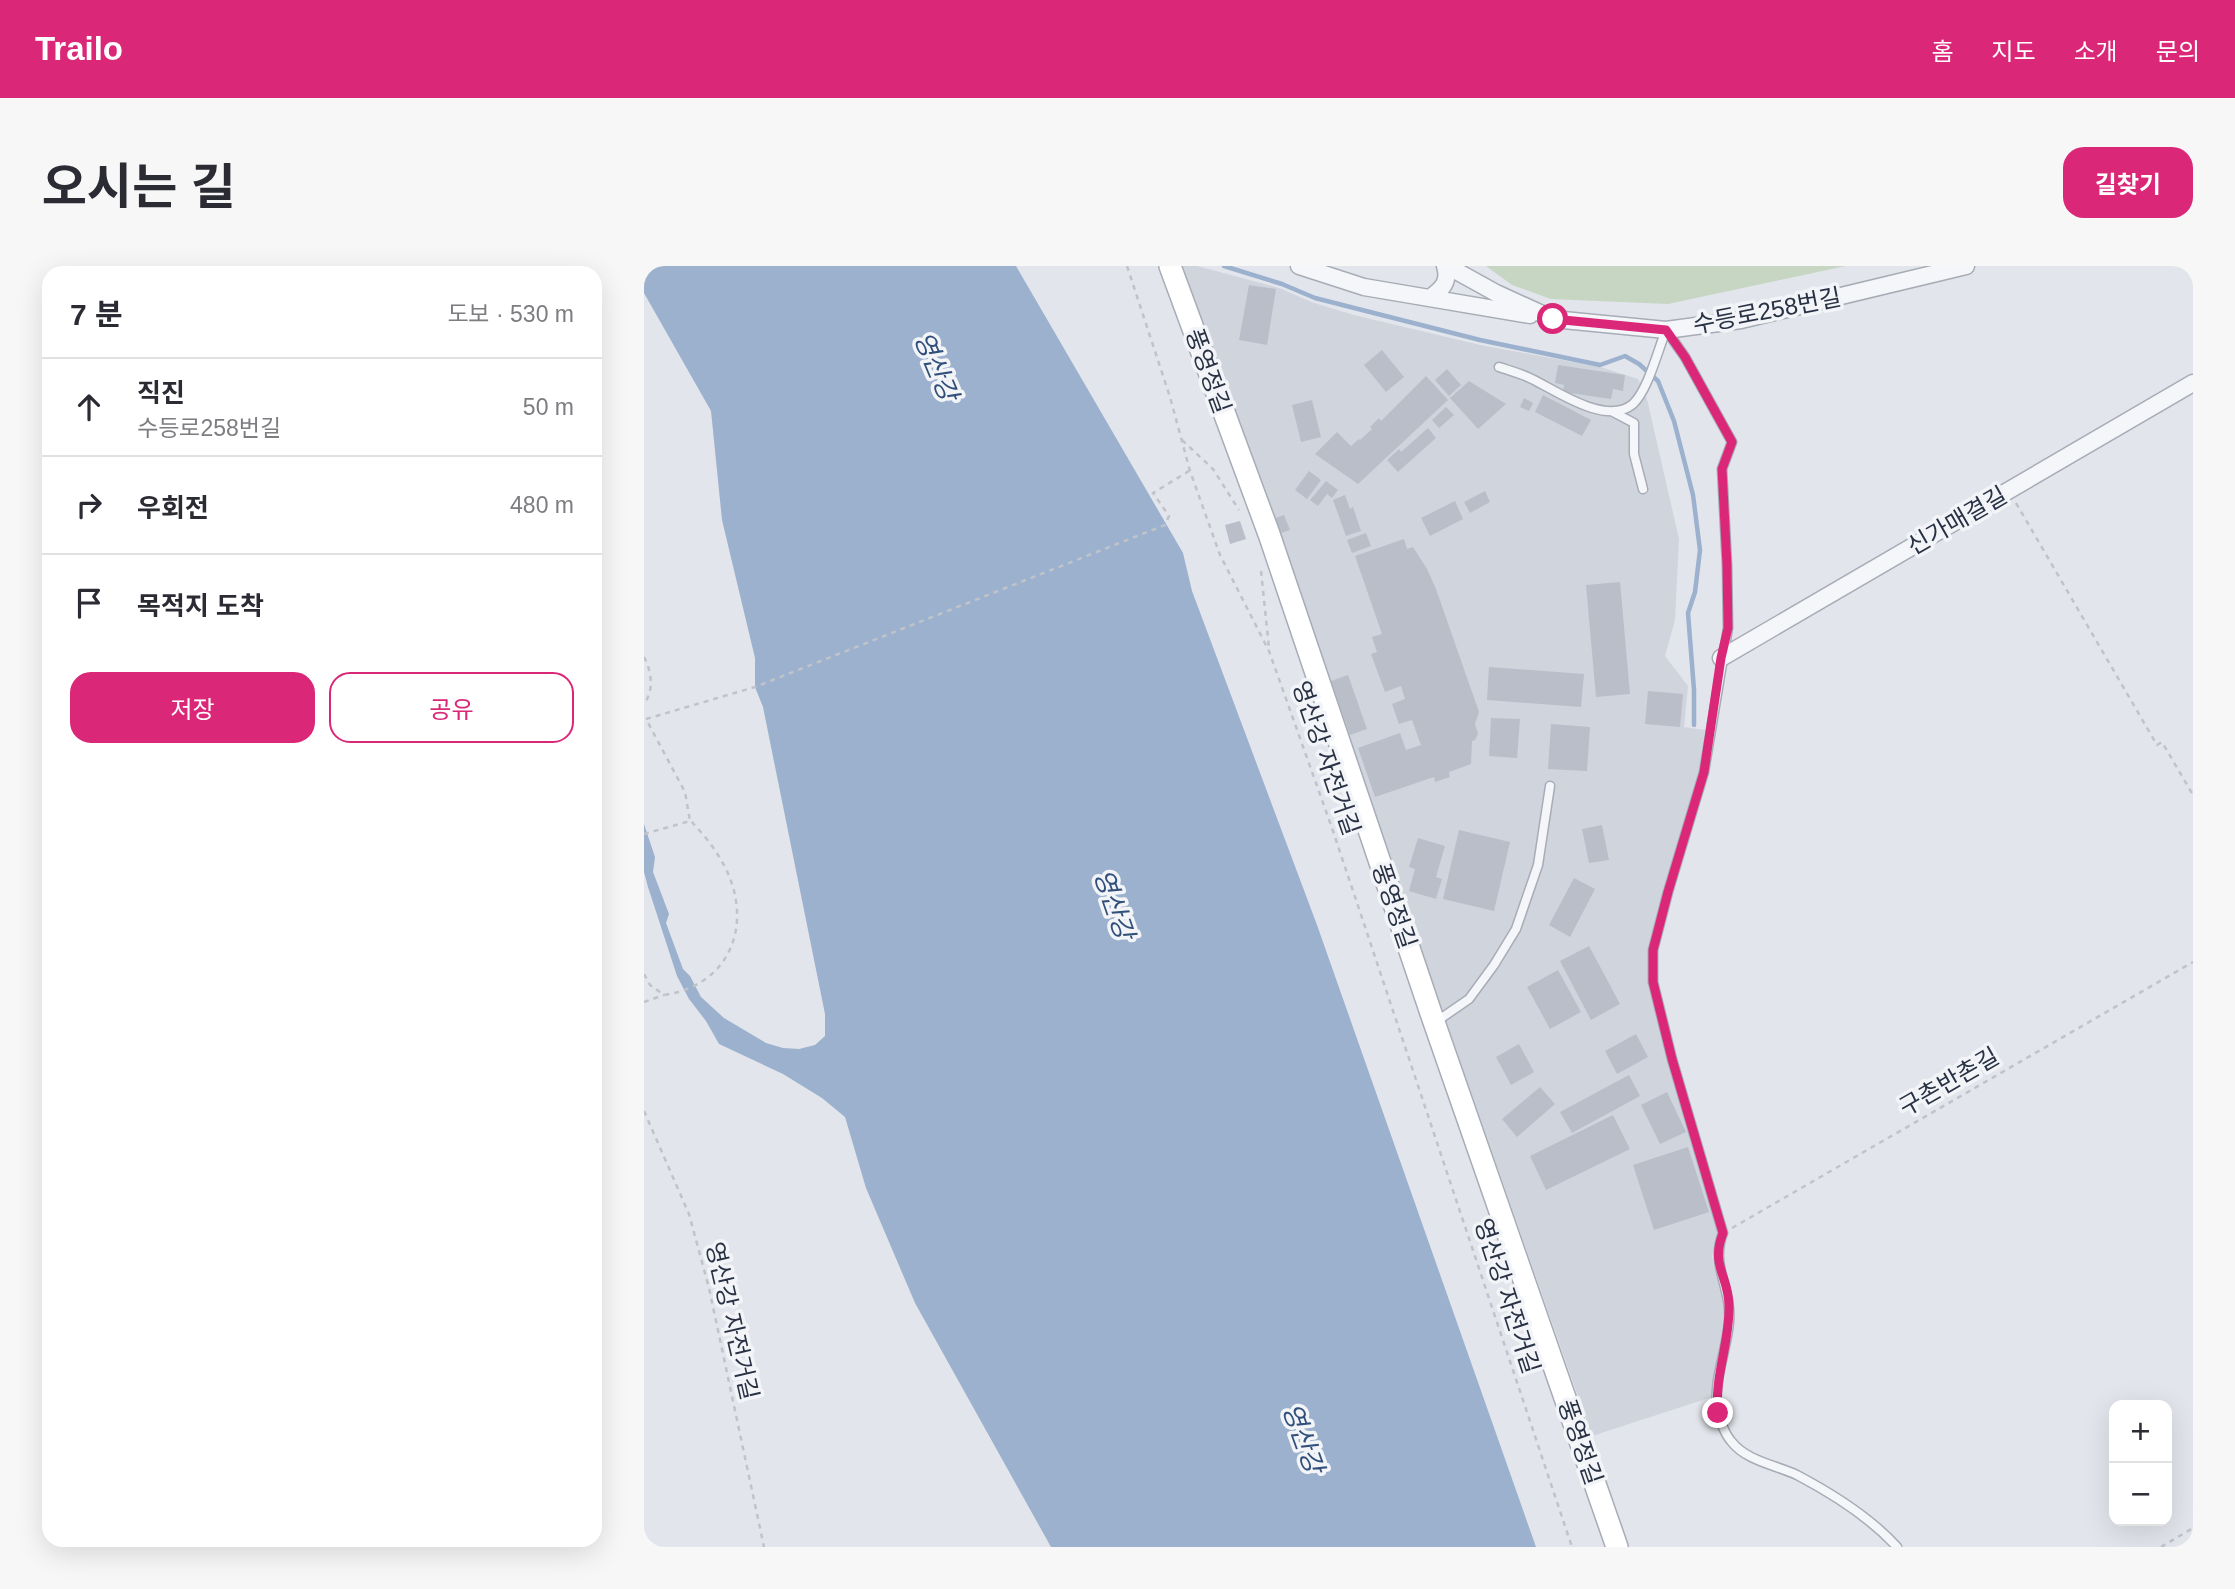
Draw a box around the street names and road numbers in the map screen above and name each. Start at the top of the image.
street label: 수등로258번길 [1690,283,1843,338]
street label: 풍영정길 [1181,325,1236,417]
street label: 신가매결길 [1902,481,2011,560]
street label: 영산강 자전거길 [1287,677,1365,838]
street label: 풍영정길 [1367,860,1422,952]
street label: 구촌반촌길 [1894,1042,2003,1121]
street label: 영산강 자전거길 [1470,1215,1545,1377]
street label: 영산강 자전거길 [701,1239,764,1402]
street label: 풍영정길 [1553,1396,1608,1488]

